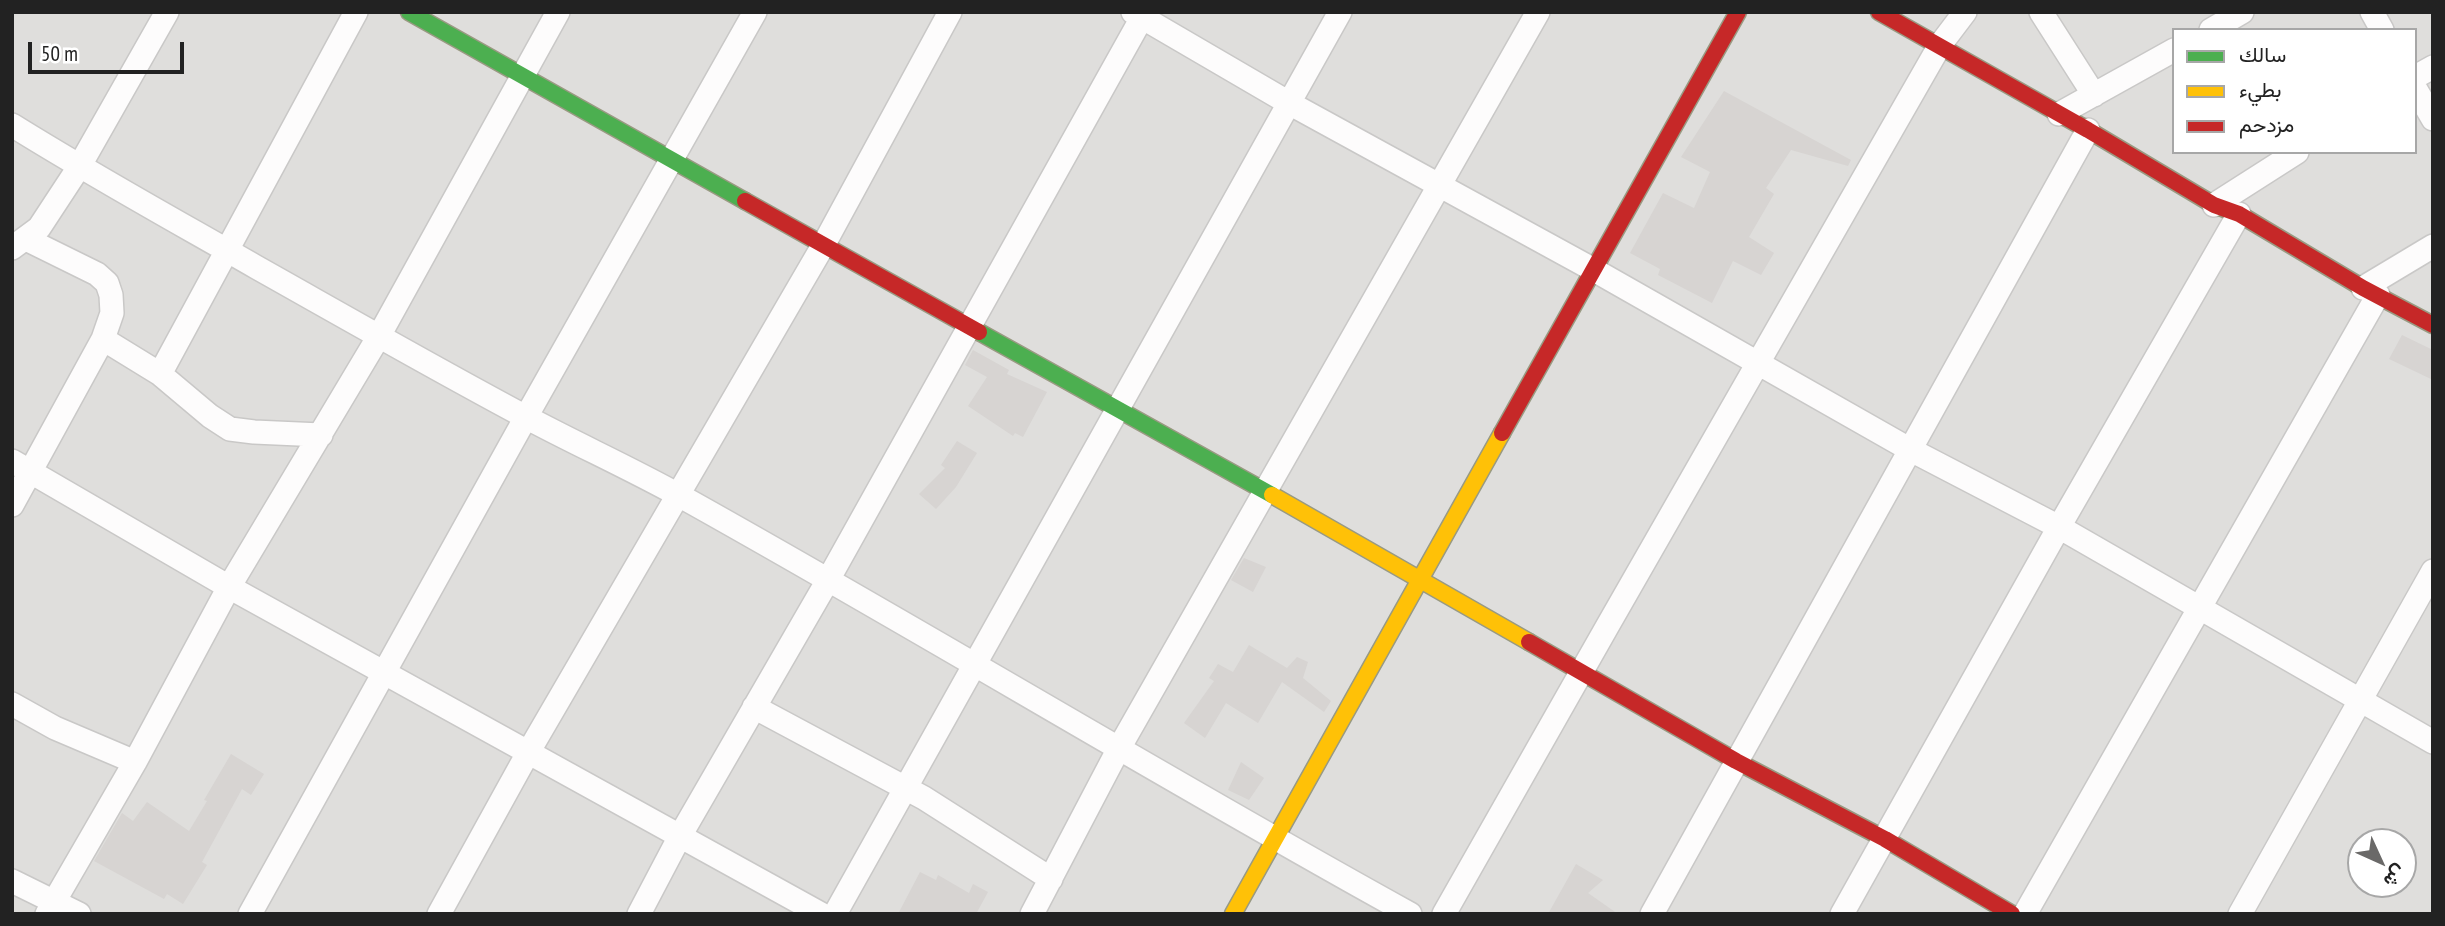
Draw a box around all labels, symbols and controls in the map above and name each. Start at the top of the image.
scale bar [32,28,187,72]
legend [2172,28,2417,154]
text: 50 m [41,40,78,67]
text: سالك [2239,41,2286,68]
text: بطيء [2239,76,2282,103]
text: مزدحم [2239,111,2294,138]
north arrow [2347,828,2417,898]
text: ش [2379,860,2412,893]

